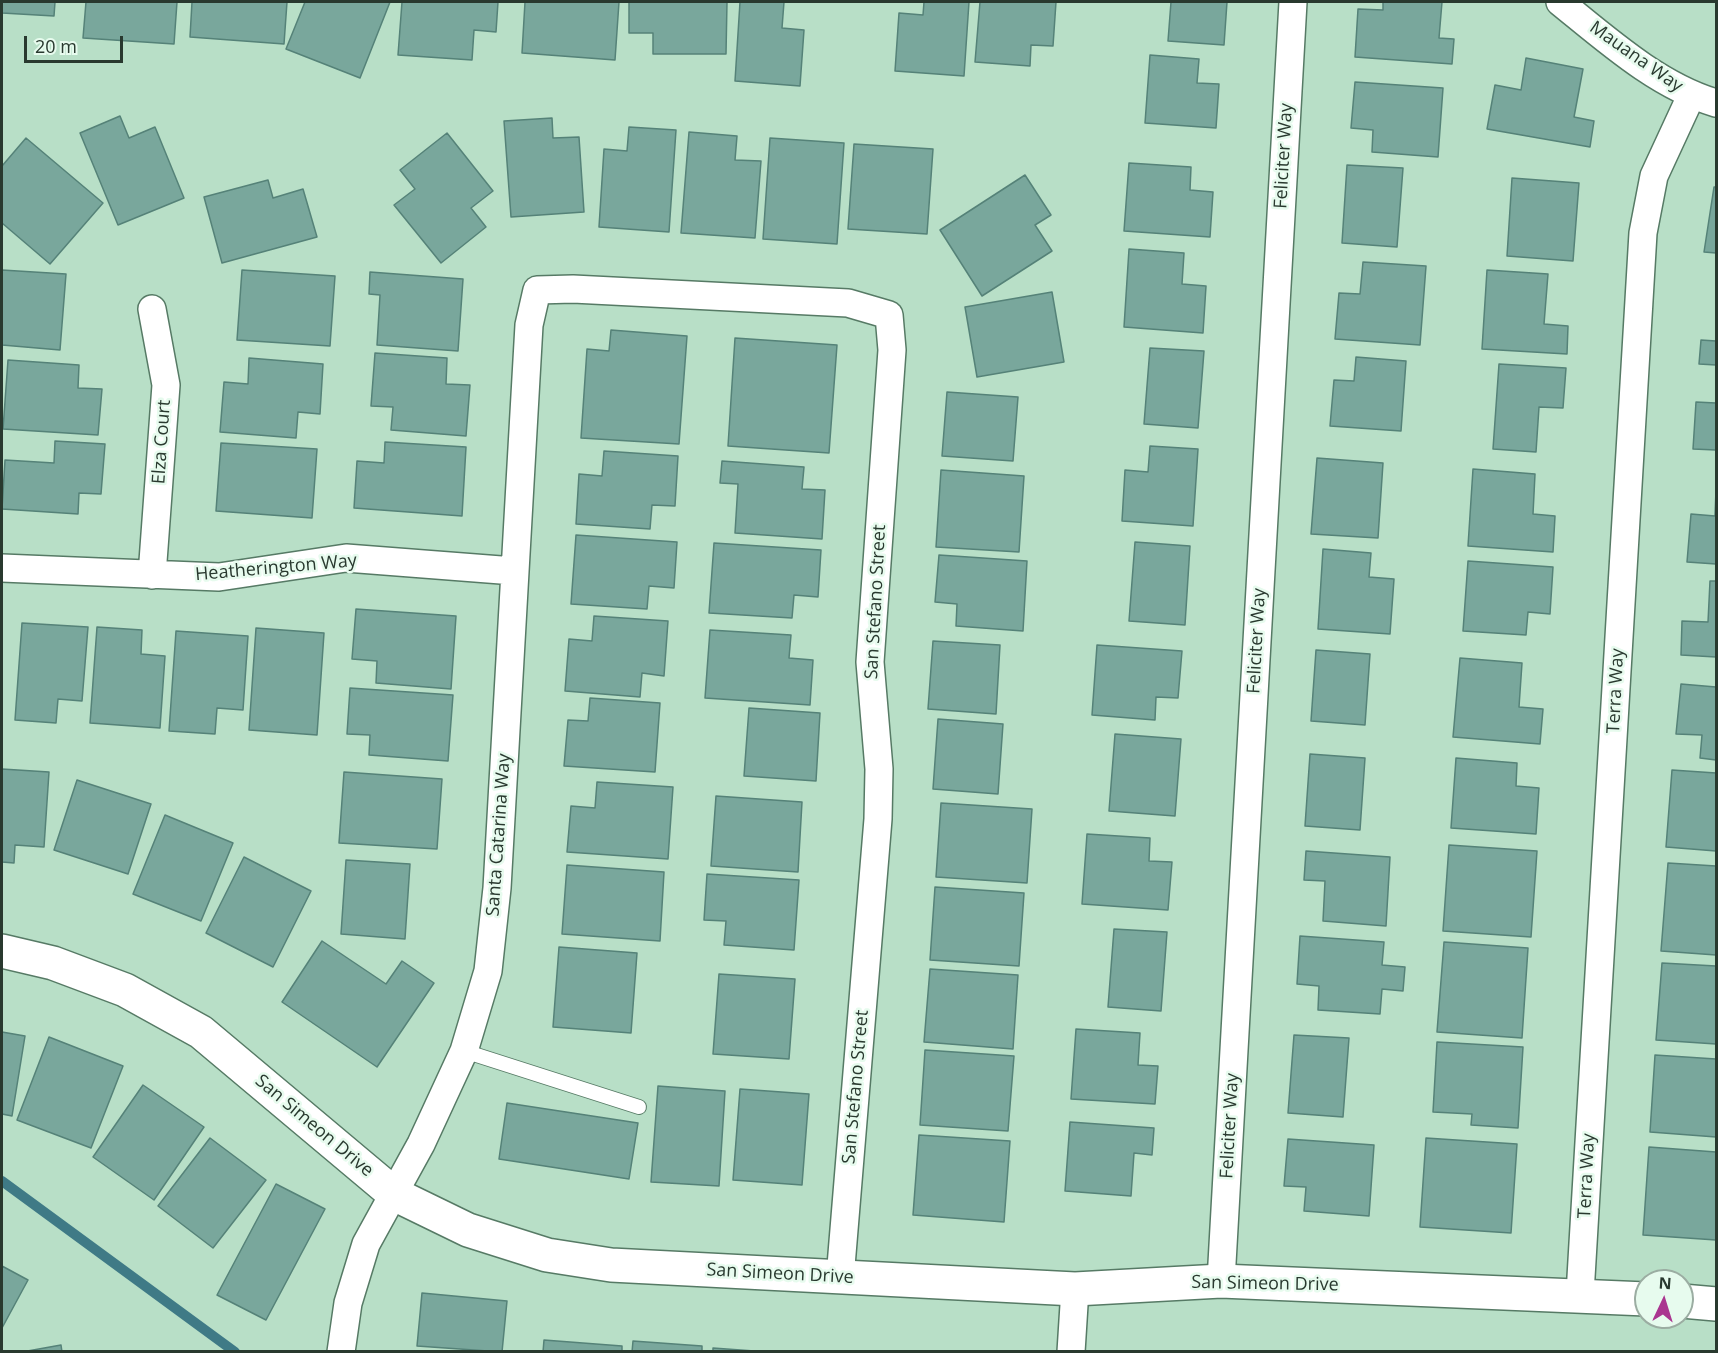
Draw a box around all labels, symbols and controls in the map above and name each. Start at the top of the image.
street label: Mauana Way [1585,17,1687,97]
scale bar [27,24,126,62]
text: 20 m [35,34,77,58]
street label: Feliciter Way [1270,103,1298,209]
street label: Elza Court [148,399,176,485]
street label: San Stefano Street [861,524,891,680]
street label: Heatherington Way [194,550,358,586]
street label: Feliciter Way [1243,588,1271,694]
street label: Terra Way [1603,648,1629,734]
street label: Santa Catarina Way [483,753,515,917]
street label: San Stefano Street [838,1009,874,1165]
street label: San Simeon Drive [251,1070,377,1182]
street label: Feliciter Way [1216,1073,1244,1179]
street label: Terra Way [1574,1133,1600,1219]
street label: San Simeon Drive [706,1259,854,1289]
north arrow [1634,1269,1694,1329]
street label: San Simeon Drive [1191,1272,1339,1296]
text: N [1658,1272,1672,1294]

